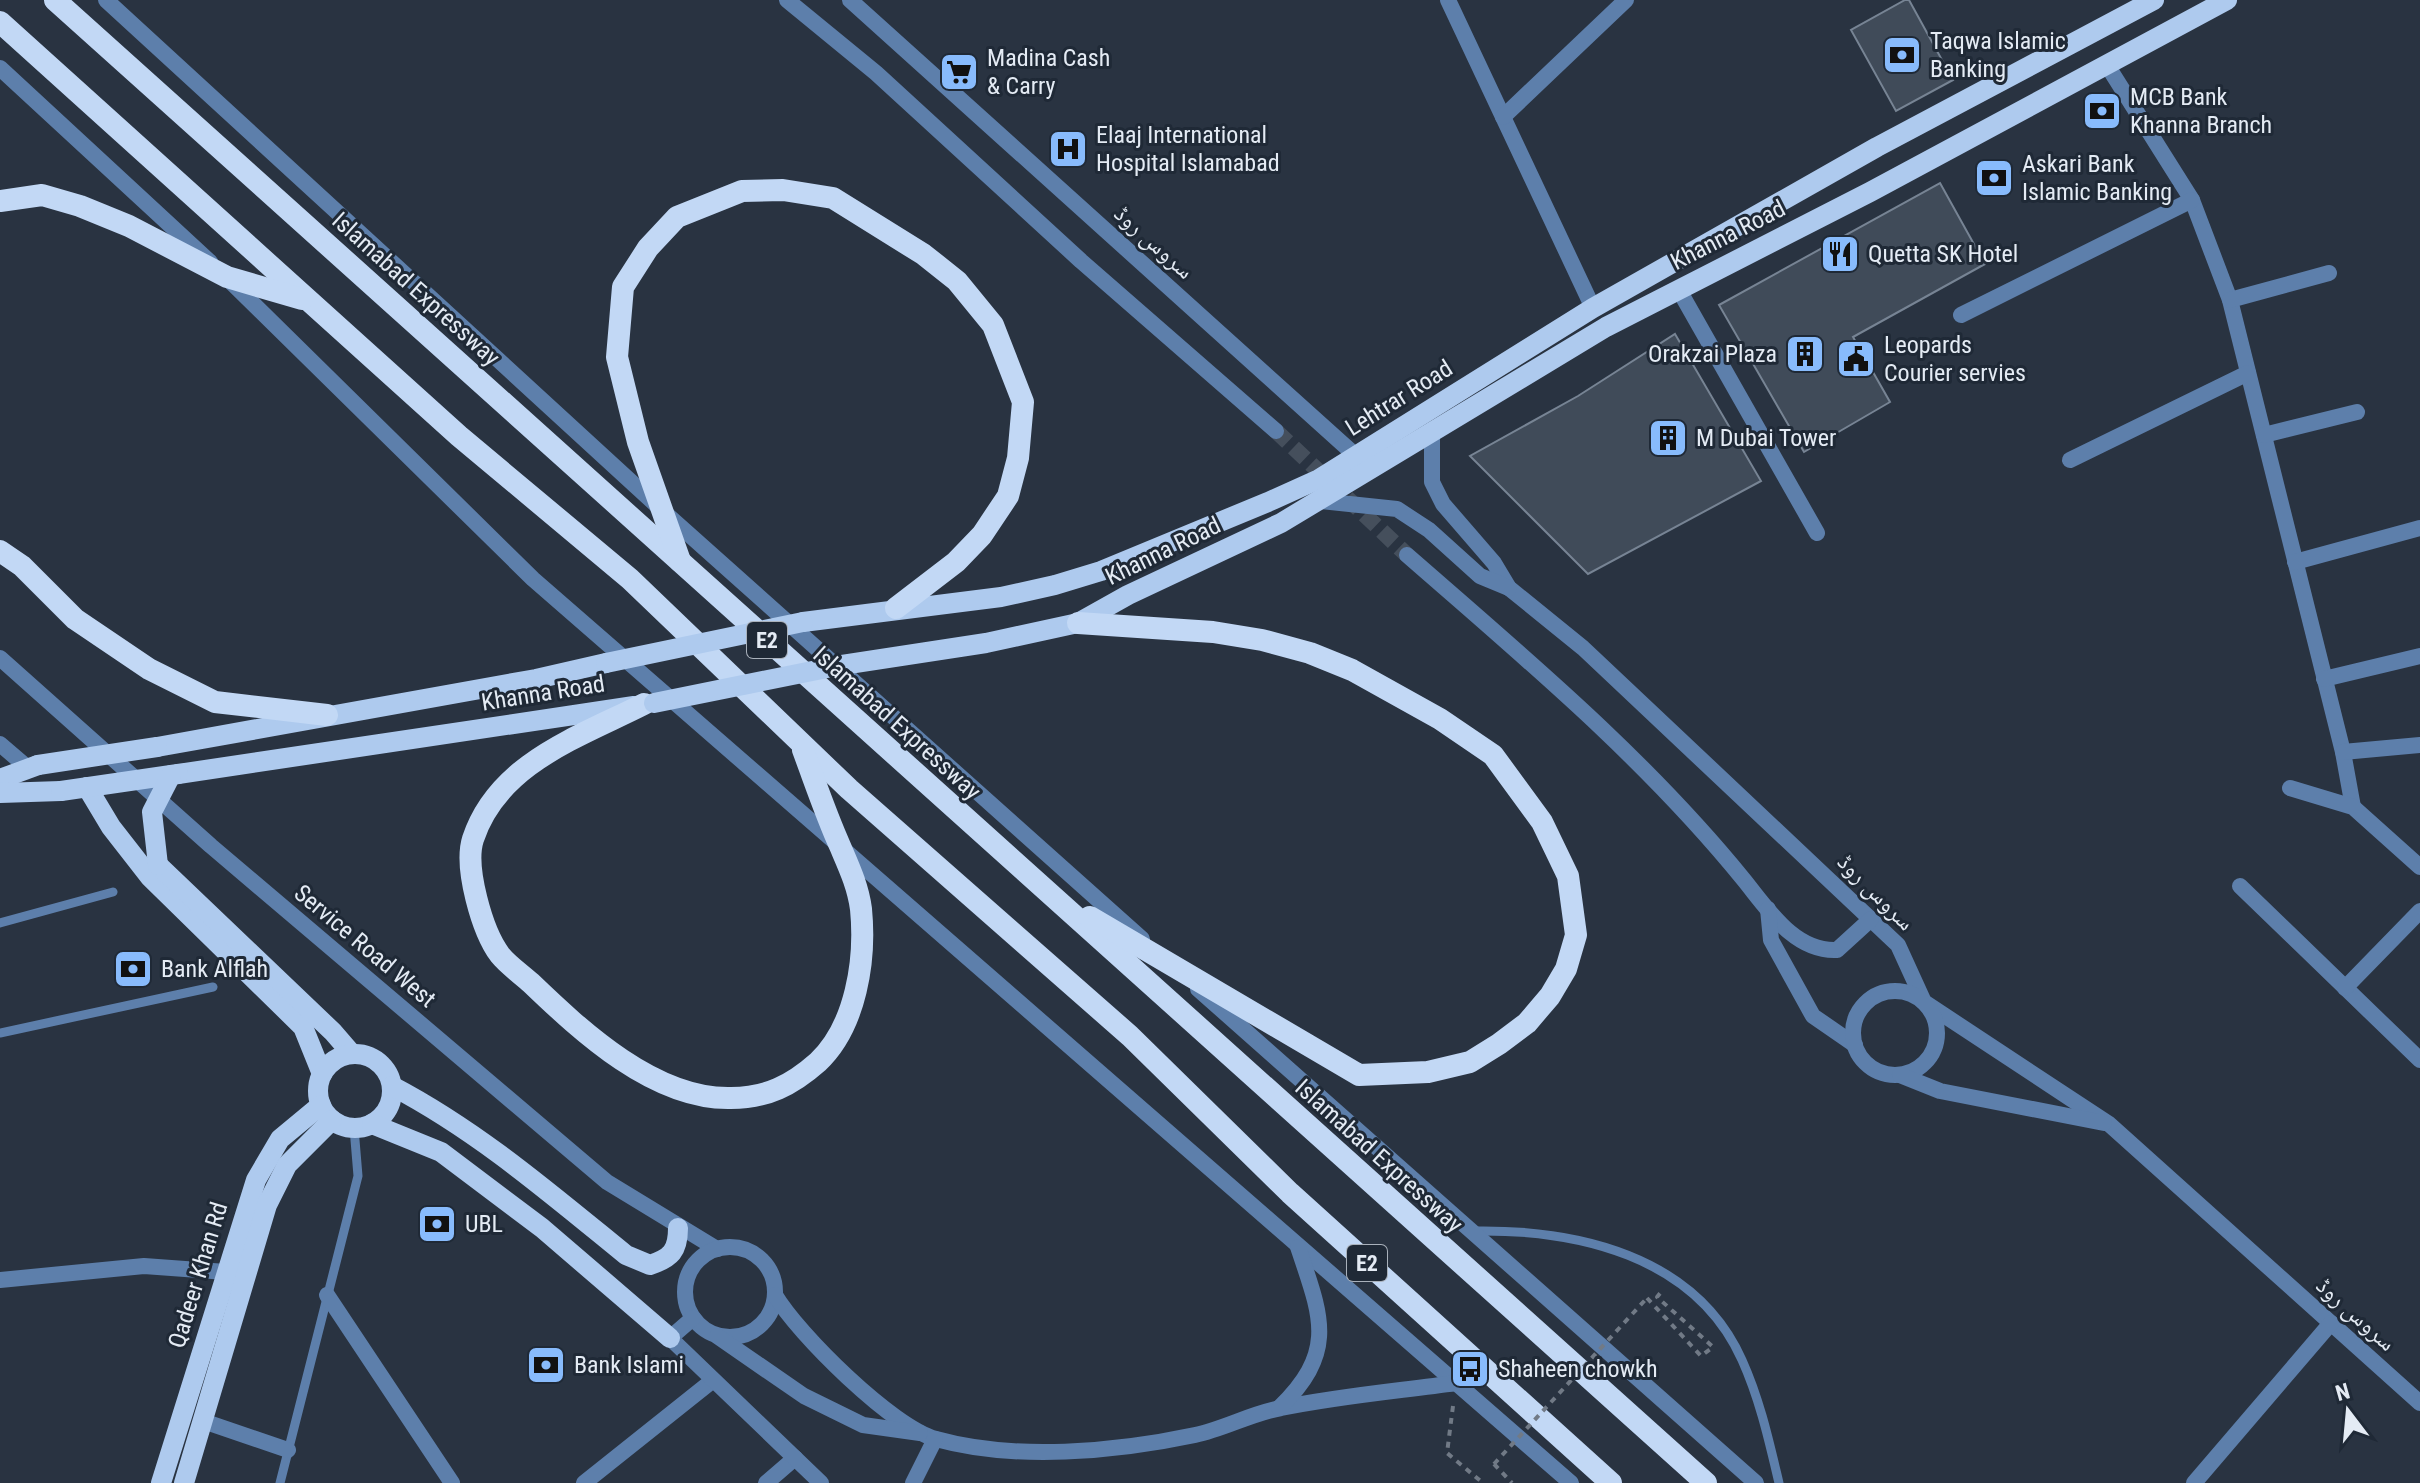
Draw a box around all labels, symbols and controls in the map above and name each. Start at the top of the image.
place label: Taqwa Islamic Banking [1930,27,2066,83]
bank icon: Taqwa Islamic Banking [1881,34,1923,76]
place label: Madina Cash & Carry [987,44,1110,100]
supermarket icon: Madina Cash & Carry [938,51,980,93]
place label: MCB Bank Khanna Branch [2130,83,2272,139]
bank icon: MCB Bank Khanna Branch [2081,90,2123,132]
place label: Elaaj International Hospital Islamabad [1096,121,1280,177]
hospital icon: Elaaj International Hospital Islamabad [1047,128,1089,170]
place label: Askari Bank Islamic Banking [2022,150,2172,206]
bank icon: Askari Bank Islamic Banking [1973,157,2015,199]
street label: Khanna Road [1666,194,1790,276]
street label: سروس روڈ [1109,199,1199,285]
street label: Islamabad Expressway [326,206,506,372]
restaurant icon: Quetta SK Hotel [1819,233,1861,275]
place label: Quetta SK Hotel [1868,240,2018,268]
place label: Leopards Courier servies [1884,331,2026,387]
building icon: Orakzai Plaza [1784,333,1826,375]
public building icon: Leopards Courier servies [1835,338,1877,380]
place label: Orakzai Plaza [1648,340,1777,368]
street label: Lehtrar Road [1340,354,1458,442]
building icon: M Dubai Tower [1647,417,1689,459]
place label: M Dubai Tower [1696,424,1836,452]
street label: Khanna Road [1101,511,1225,591]
road number: E2 [747,622,787,658]
street label: Islamabad Expressway [807,640,987,806]
street label: Khanna Road [479,669,607,717]
street label: سروس روڈ [1832,848,1920,936]
street label: Service Road West [289,879,441,1013]
bank icon: Bank Alflah [112,948,154,990]
place label: Bank Alflah [161,955,268,983]
street label: Islamabad Expressway [1289,1073,1469,1239]
street label: Qadeer Khan Rd [163,1199,233,1351]
bank icon: UBL [416,1203,458,1245]
place label: UBL [465,1210,503,1238]
road number: E2 [1347,1245,1387,1281]
street label: سروس روڈ [2311,1271,2401,1357]
bank icon: Bank Islami [525,1344,567,1386]
bus stop icon: Shaheen chowkh [1449,1348,1491,1390]
place label: Bank Islami [574,1351,684,1379]
place label: Shaheen chowkh [1498,1355,1657,1383]
north arrow [2308,1371,2388,1451]
text: N [2333,1378,2353,1406]

